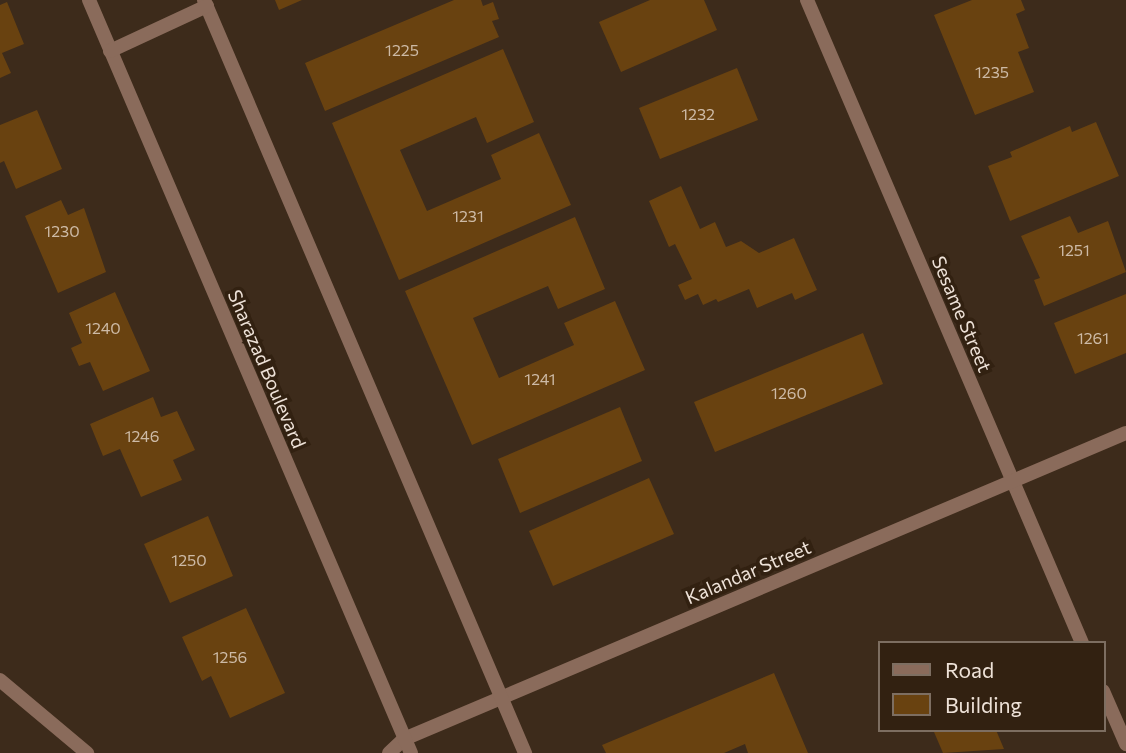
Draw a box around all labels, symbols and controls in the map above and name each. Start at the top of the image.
house number: 1225 [385,40,419,60]
house number: 1235 [975,62,1009,82]
house number: 1232 [681,104,715,124]
house number: 1231 [452,206,484,226]
house number: 1230 [44,221,80,241]
house number: 1251 [1058,240,1090,260]
street label: Sesame Street [927,253,997,375]
street label: Sharazad Boulevard [223,286,311,452]
house number: 1240 [85,318,121,338]
house number: 1261 [1077,328,1109,348]
house number: 1241 [524,369,556,389]
house number: 1260 [771,383,807,403]
house number: 1246 [125,426,159,446]
street label: Kalandar Street [682,535,814,609]
house number: 1250 [171,550,207,570]
legend [878,641,1105,732]
house number: 1256 [213,647,247,667]
text: Road [945,657,994,682]
text: Building [945,692,1022,717]

